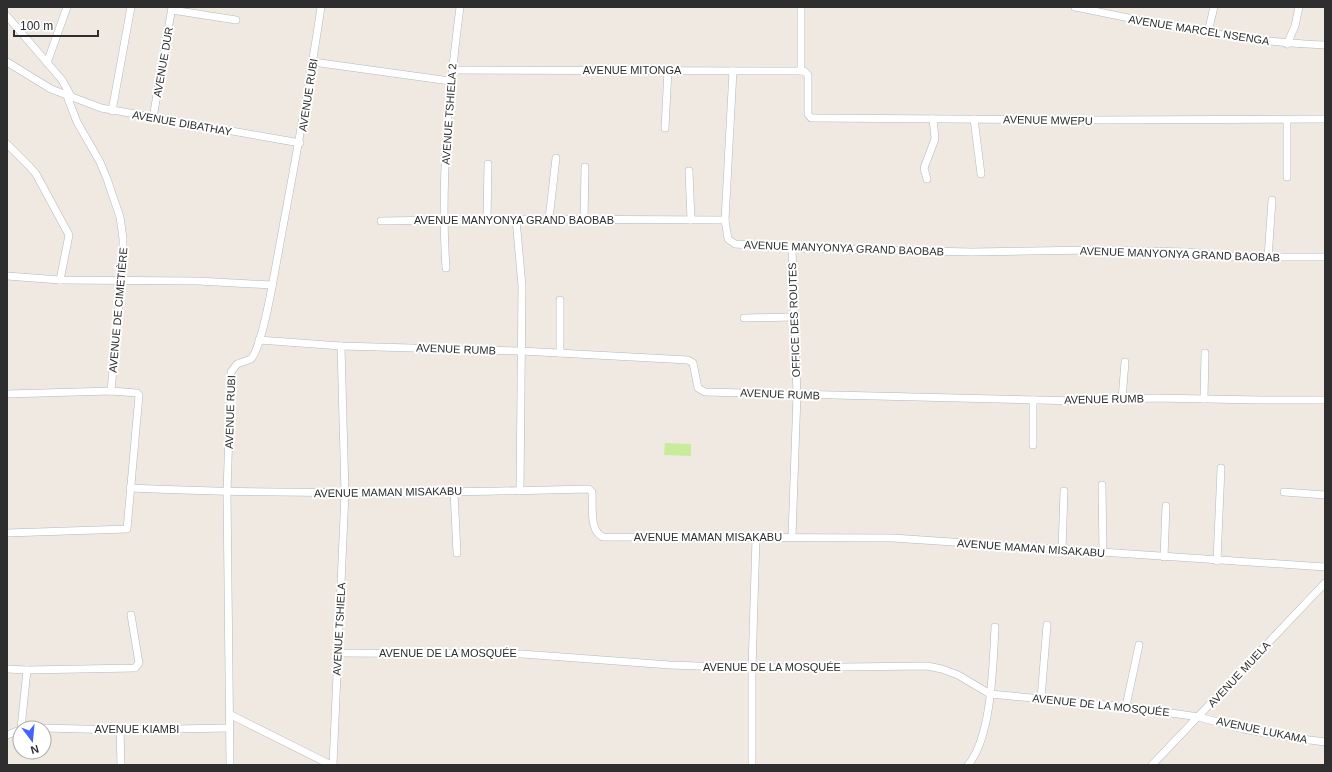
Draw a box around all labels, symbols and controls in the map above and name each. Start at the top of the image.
scale bar [14,12,98,38]
street label: AVENUE MARCEL NSENGA [1128,13,1271,47]
text: 100 m [20,19,53,33]
street label: AVENUE DUR [151,26,175,98]
street label: AVENUE RUBI [296,58,320,132]
street label: AVENUE TSHIELA 2 [439,63,459,165]
street label: AVENUE MITONGA [583,64,682,76]
street label: AVENUE DIBATHAY [131,108,233,138]
street label: AVENUE MWEPU [1003,113,1093,127]
street label: AVENUE MANYONYA GRAND BAOBAB [414,214,614,226]
street label: AVENUE MANYONYA GRAND BAOBAB [744,239,944,257]
street label: AVENUE MANYONYA GRAND BAOBAB [1080,245,1280,263]
street label: AVENUE DE CIMETIÈRE [107,247,129,373]
street label: OFFICE DES ROUTES [786,262,802,378]
street label: AVENUE RUMB [416,342,496,356]
street label: AVENUE RUBI [223,375,237,449]
street label: AVENUE RUMB [740,387,820,401]
street label: AVENUE RUMB [1064,392,1144,406]
street label: AVENUE MAMAN MISAKABU [314,485,462,499]
street label: AVENUE MAMAN MISAKABU [634,531,782,543]
street label: AVENUE MAMAN MISAKABU [957,537,1105,559]
street label: AVENUE TSHIELA [331,582,347,676]
street label: AVENUE MUELA [1205,638,1273,709]
street label: AVENUE DE LA MOSQUÉE [379,647,517,659]
street label: AVENUE DE LA MOSQUÉE [703,661,841,673]
street label: AVENUE DE LA MOSQUÉE [1032,692,1170,718]
street label: AVENUE LUKAMA [1215,714,1309,746]
north arrow [12,720,52,760]
street label: AVENUE KIAMBI [95,723,179,735]
text: N [29,743,40,756]

